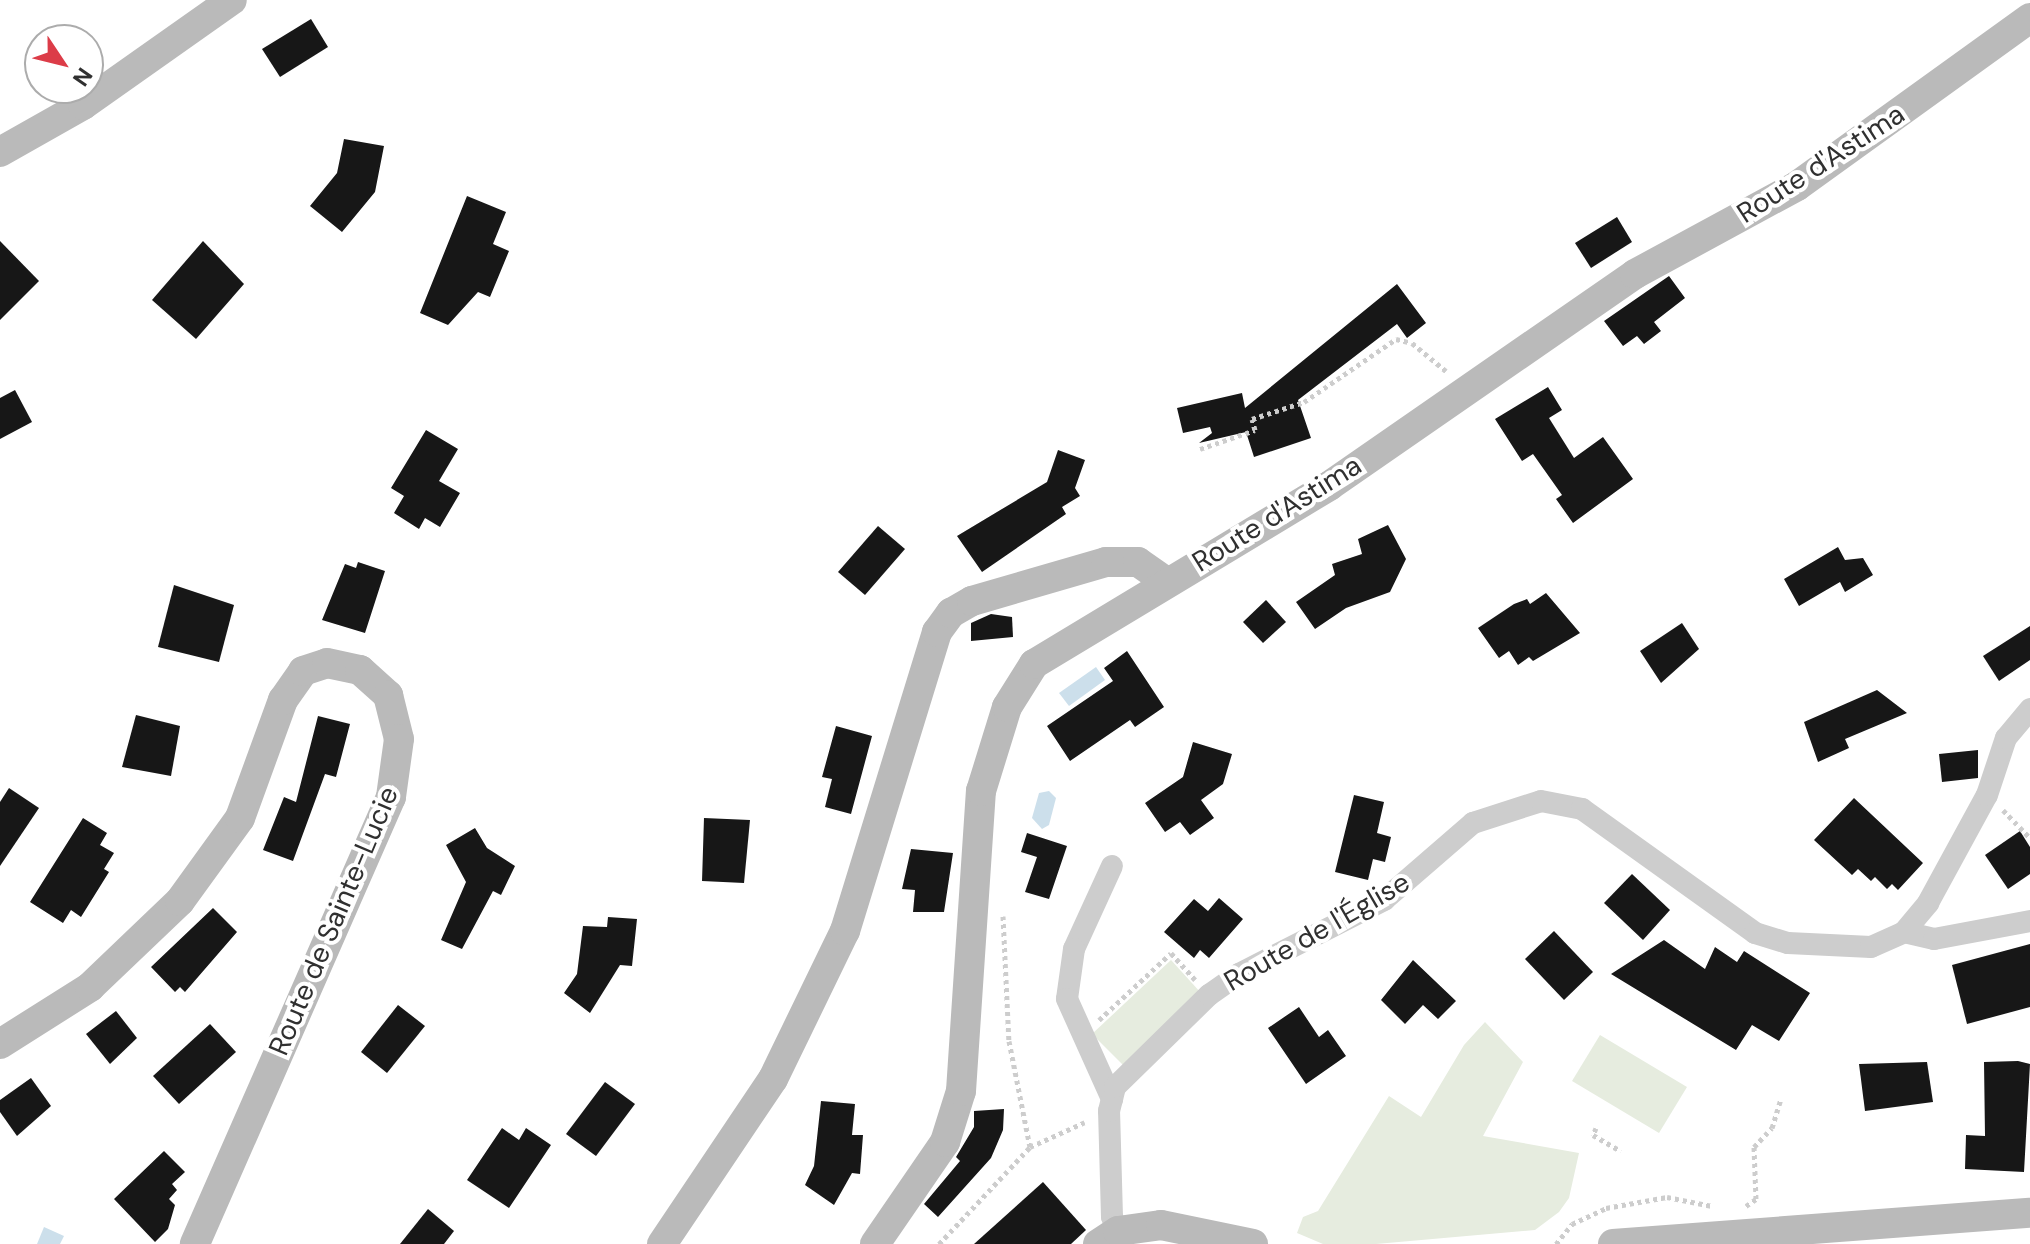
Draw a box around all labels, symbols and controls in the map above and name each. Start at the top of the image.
north arrow [24,24,104,104]
text: N [66,62,99,92]
street label: Route d'Astima [1731,97,1911,231]
street label: Route d'Astima [1186,449,1368,579]
street label: Route de Sainte-Lucie [262,782,406,1060]
street label: Route de l'Église [1218,865,1416,999]

